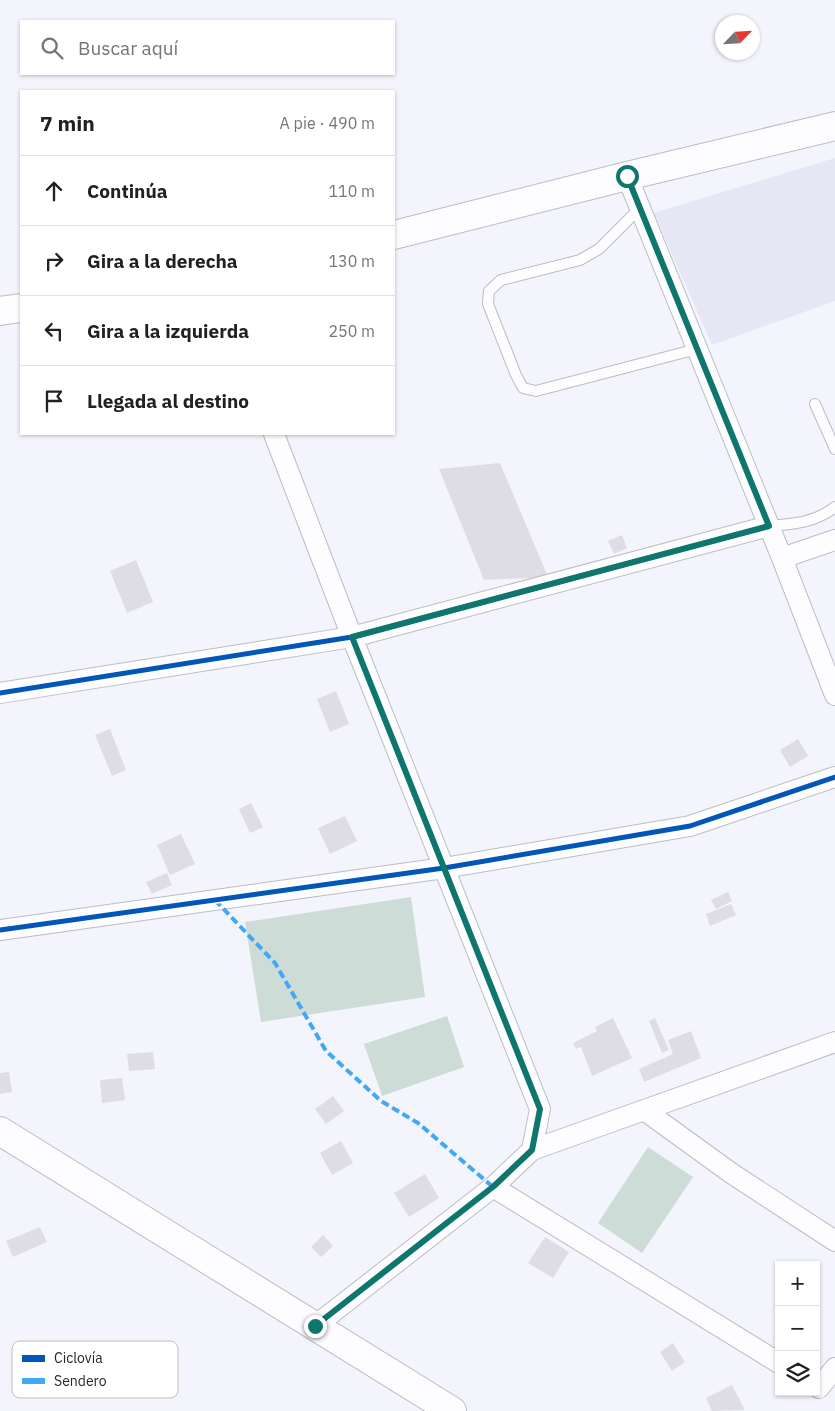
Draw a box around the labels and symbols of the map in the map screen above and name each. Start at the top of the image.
north arrow [715,15,760,60]
route start [616,165,639,188]
route end [304,1315,327,1338]
legend [12,1341,178,1398]
text: Ciclovía [54,1349,103,1367]
text: Sendero [54,1372,107,1390]

